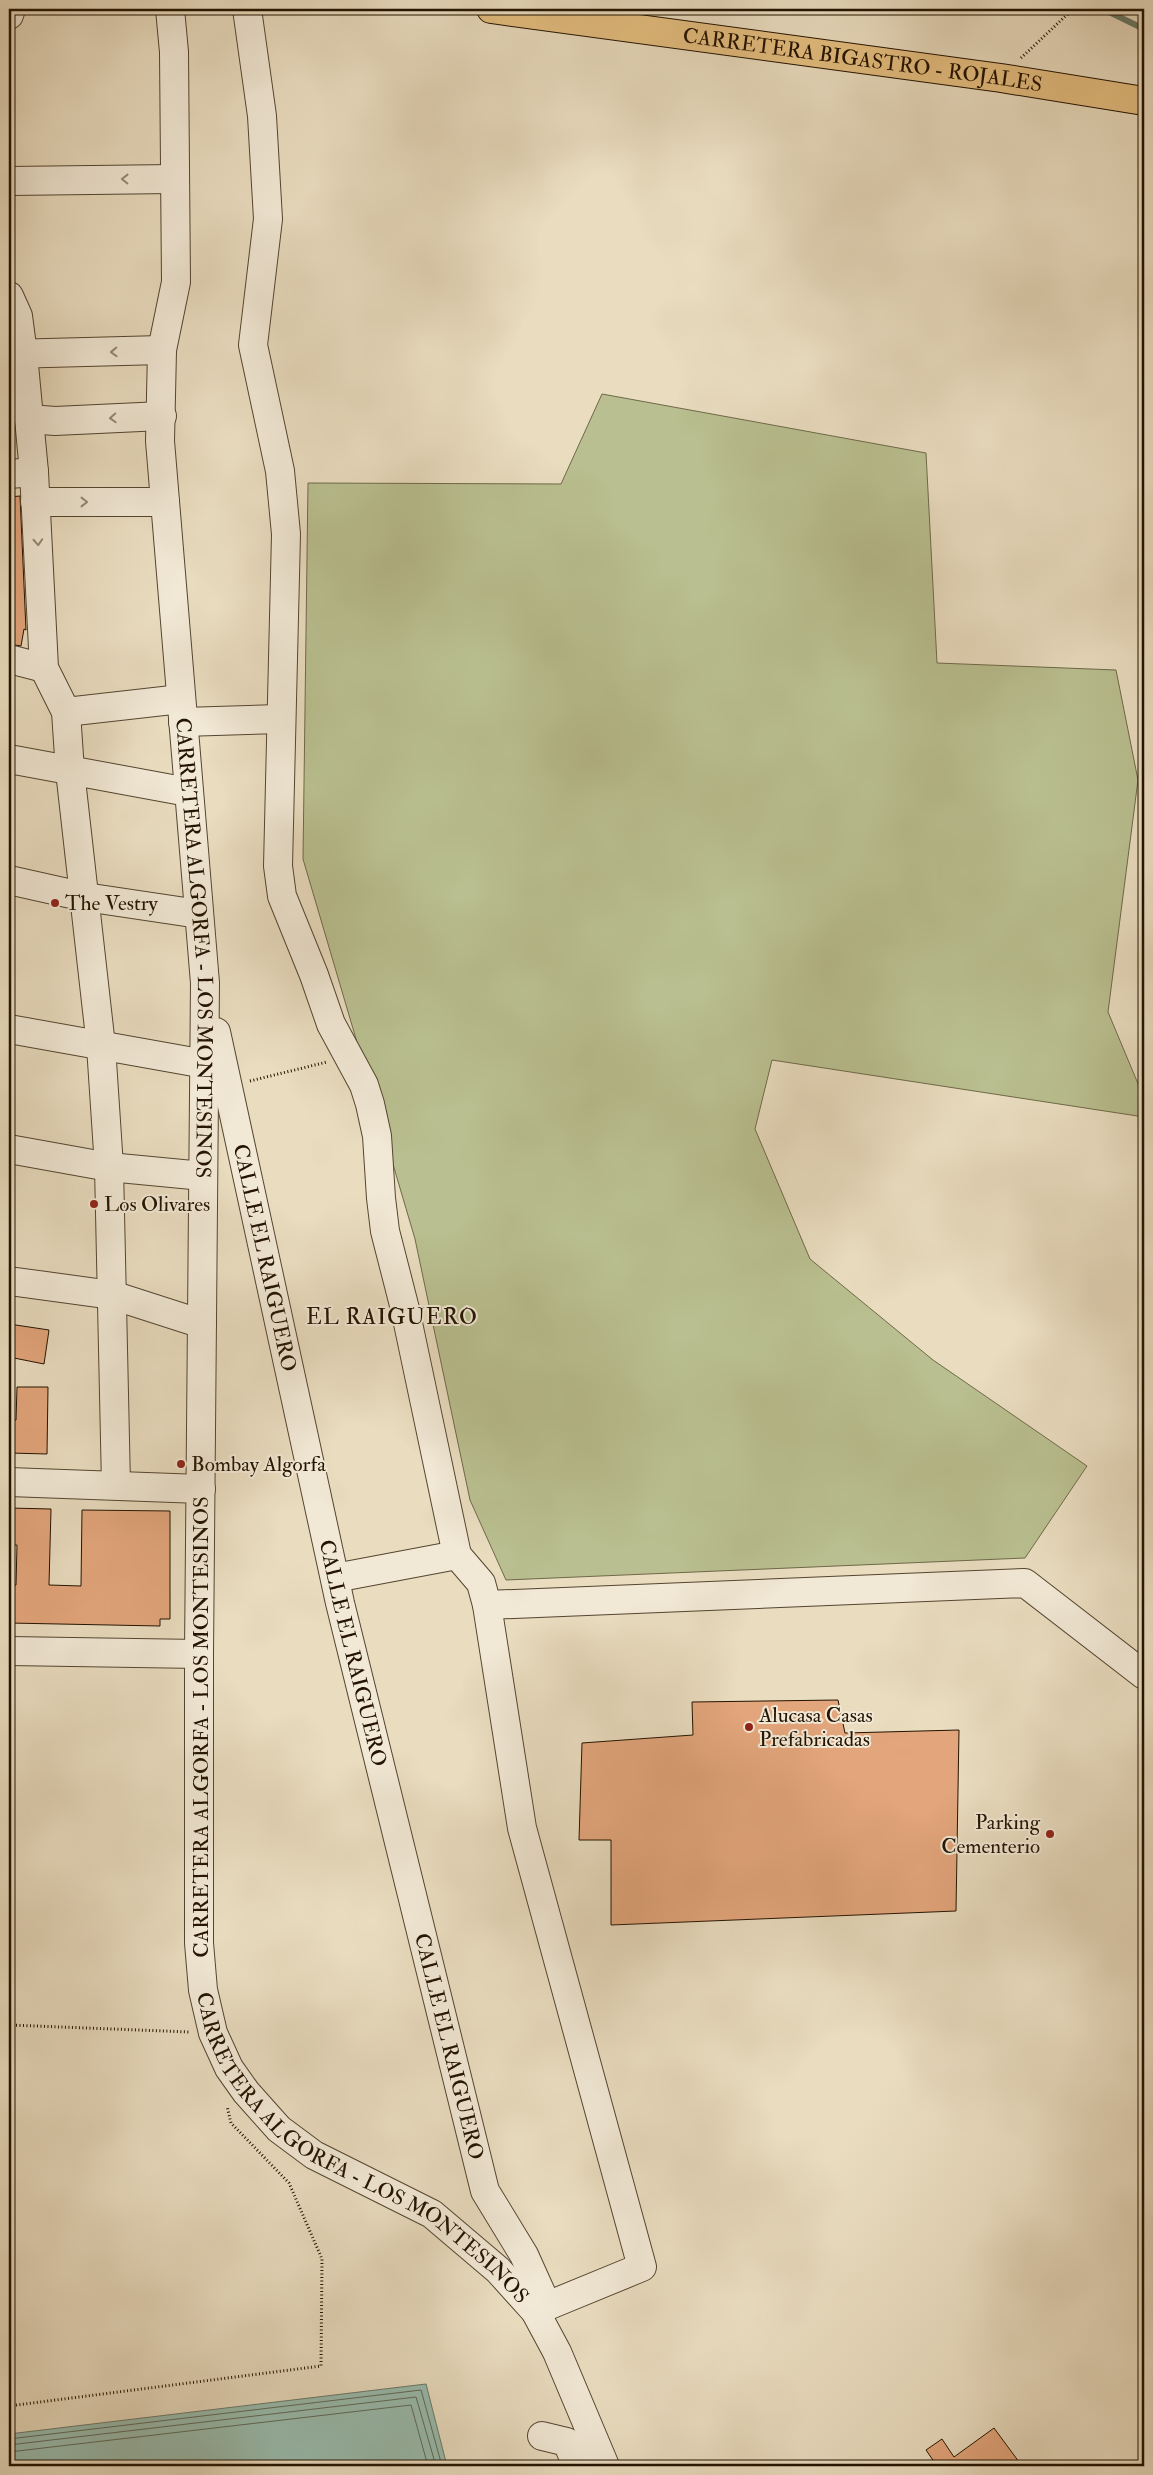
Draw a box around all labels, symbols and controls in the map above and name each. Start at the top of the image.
street label: CARRETERA BIGASTRO - ROJALES [681,22,1044,98]
one-way arrow [121,173,129,184]
one-way arrow [109,346,117,357]
one-way arrow [109,413,117,424]
one-way arrow [80,497,88,507]
one-way arrow [32,539,43,547]
street label: CARRETERA ALGORFA - LOS MONTESINOS [170,716,219,1178]
place label: The Vestry [65,890,159,917]
marker: The Vestry [49,897,61,909]
street label: CALLE EL RAIGUERO [227,1141,303,1374]
place label: Los Olivares [104,1191,210,1218]
marker: Los Olivares [88,1198,100,1210]
district label: EL RAIGUERO [306,1303,478,1331]
place label: Bombay Algorfa [191,1451,326,1478]
marker: Bombay Algorfa [175,1458,187,1470]
street label: CARRETERA ALGORFA - LOS MONTESINOS [188,1496,215,1958]
street label: CALLE EL RAIGUERO [313,1537,393,1769]
place label: Alucasa Casas Prefabricadas [758,1702,873,1753]
marker: Alucasa Casas Prefabricadas [743,1721,755,1733]
place label: Parking Cementerio [941,1809,1041,1860]
marker: Parking Cementerio [1044,1828,1056,1840]
street label: CALLE EL RAIGUERO [408,1930,490,2162]
street label: CARRETERA ALGORFA - LOS MONTESINOS [190,1989,535,2309]

